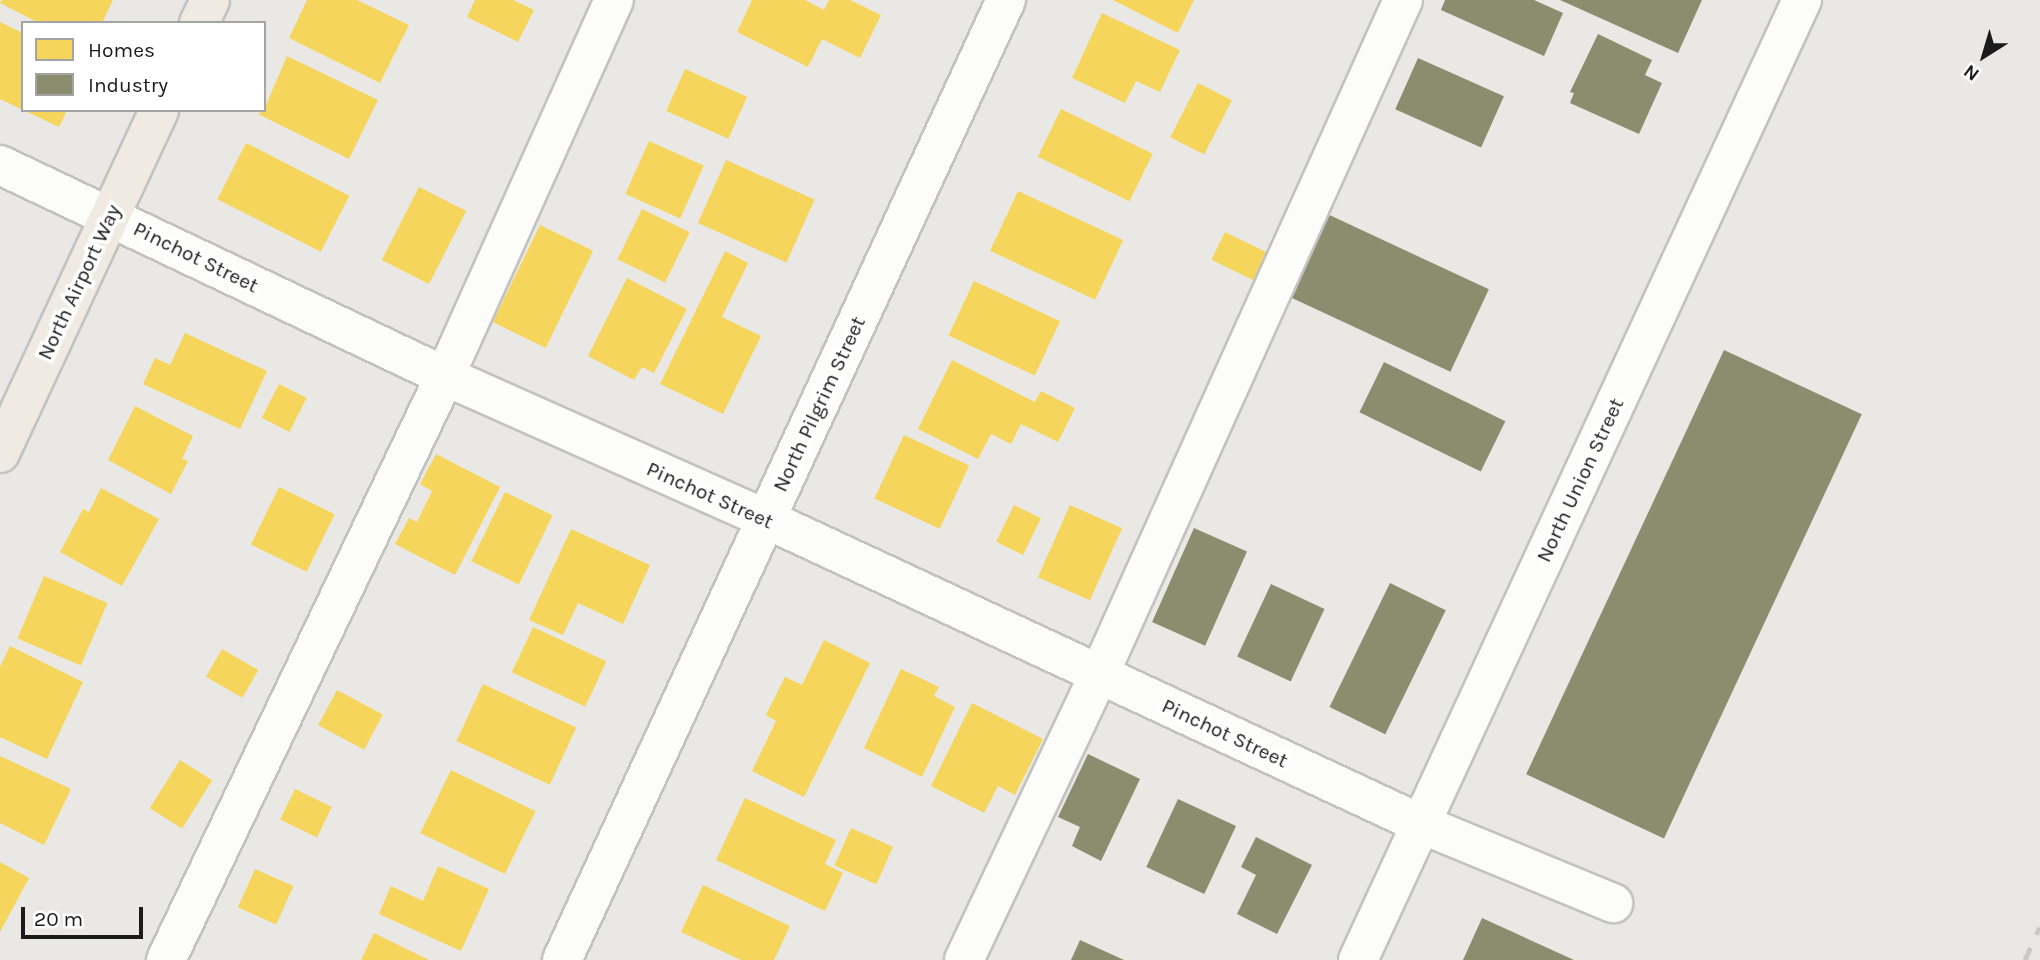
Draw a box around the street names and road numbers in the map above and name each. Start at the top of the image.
street label: North Airport Way [32,200,126,364]
street label: Pinchot Street [129,216,263,298]
street label: North Pilgrim Street [767,312,871,496]
street label: North Union Street [1531,394,1629,566]
street label: Pinchot Street [643,456,777,534]
street label: Pinchot Street [1158,693,1292,773]

